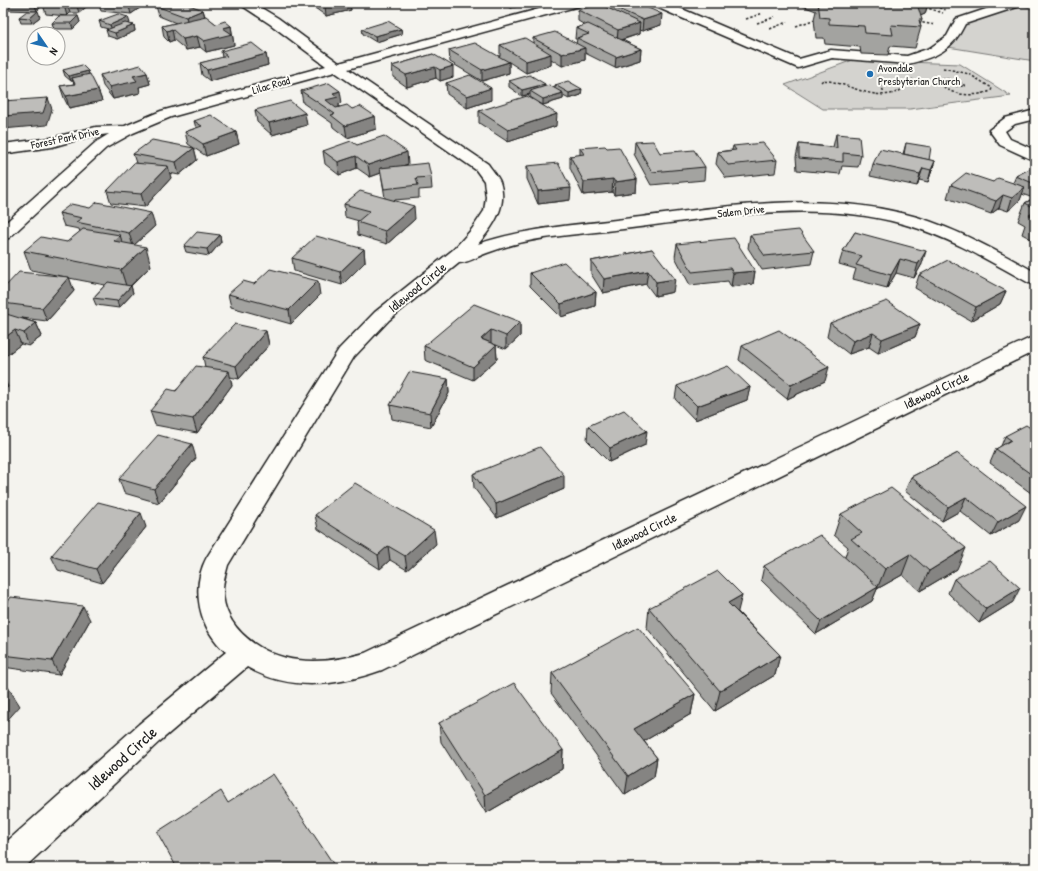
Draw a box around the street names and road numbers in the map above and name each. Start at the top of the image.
street label: Lilac Road [251,73,292,97]
street label: Forest Park Drive [29,124,101,152]
street label: Salem Drive [717,201,766,220]
street label: Idlewood Circle [384,258,450,316]
street label: Idlewood Circle [900,367,972,413]
street label: Idlewood Circle [609,508,679,554]
street label: Idlewood Circle [83,721,162,795]

